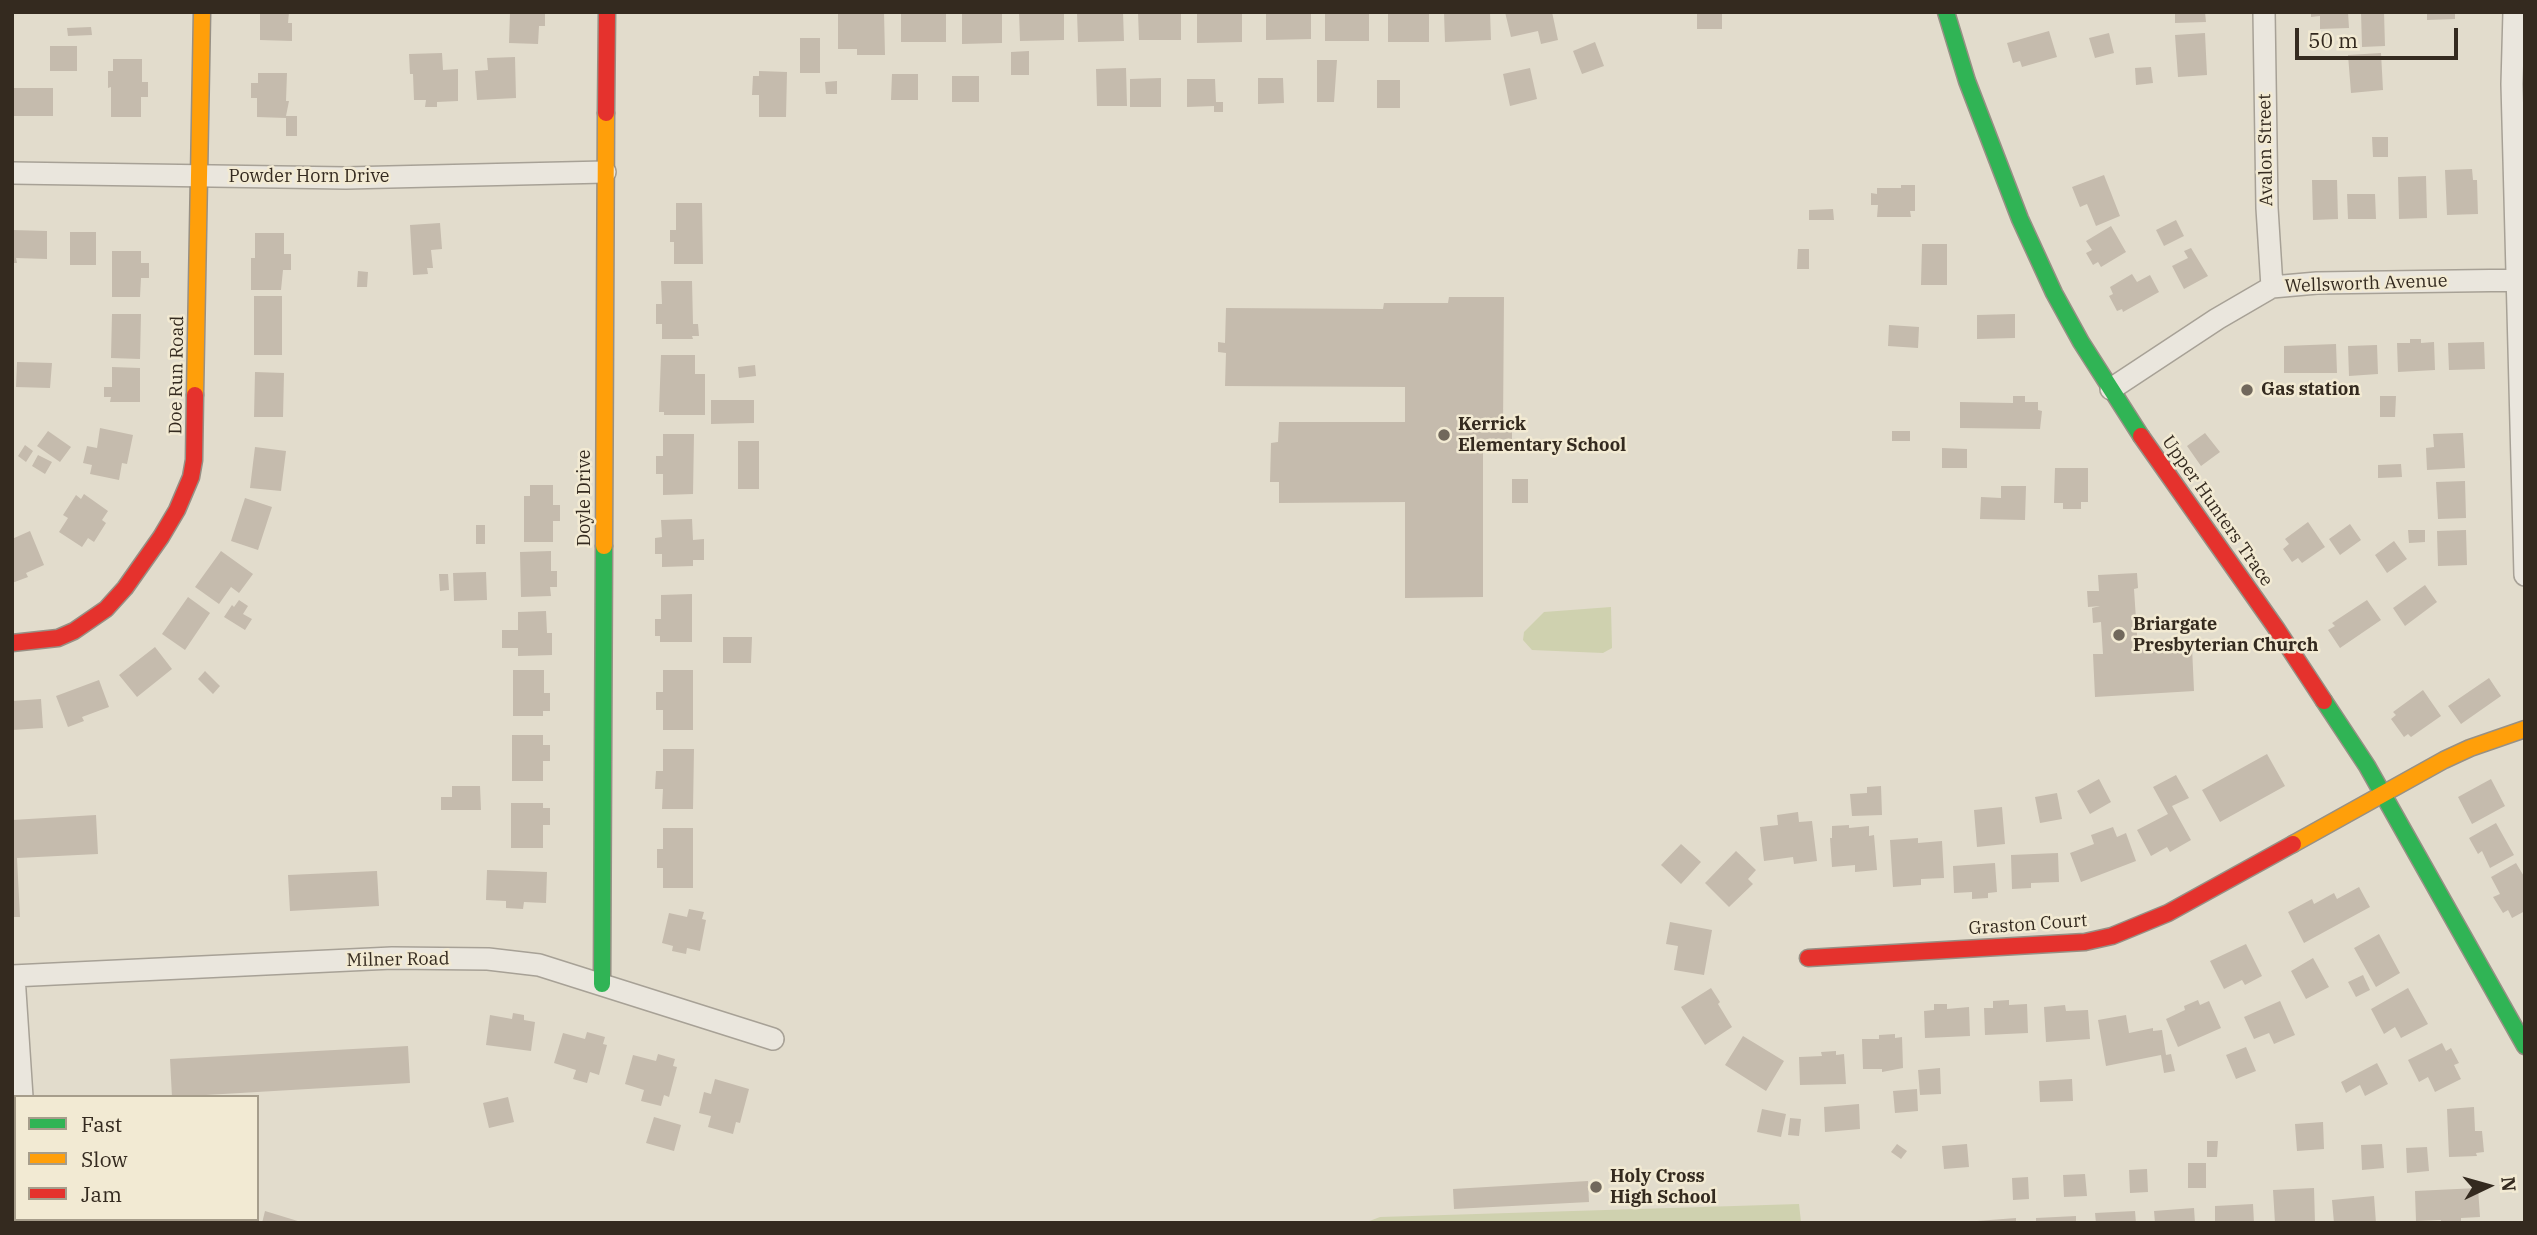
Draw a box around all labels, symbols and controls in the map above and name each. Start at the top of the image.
scale bar [2299,14,2462,58]
text: 50 m [2308,26,2358,54]
street label: Avalon Street [2254,93,2278,207]
street label: Powder Horn Drive [229,166,389,188]
street label: Wellsworth Avenue [2284,270,2448,298]
street label: Doe Run Road [165,316,189,434]
place label: Gas station [2261,379,2360,401]
marker: Gas station [2239,382,2255,398]
place label: Kerrick Elementary School [1458,414,1626,457]
marker: Kerrick Elementary School [1436,427,1452,443]
street label: Upper Hunters Trace [2157,431,2277,591]
street label: Doyle Drive [574,449,596,547]
place label: Briargate Presbyterian Church [2133,614,2318,656]
marker: Briargate Presbyterian Church [2111,627,2127,643]
street label: Graston Court [1968,910,2088,940]
street label: Milner Road [346,948,450,972]
legend [14,1095,259,1221]
text: Fast [81,1110,122,1138]
text: Slow [81,1145,128,1173]
north arrow [2453,1151,2523,1221]
place label: Holy Cross High School [1610,1166,1717,1208]
text: N [2496,1176,2522,1193]
marker: Holy Cross High School [1588,1179,1604,1195]
text: Jam [81,1180,122,1208]

